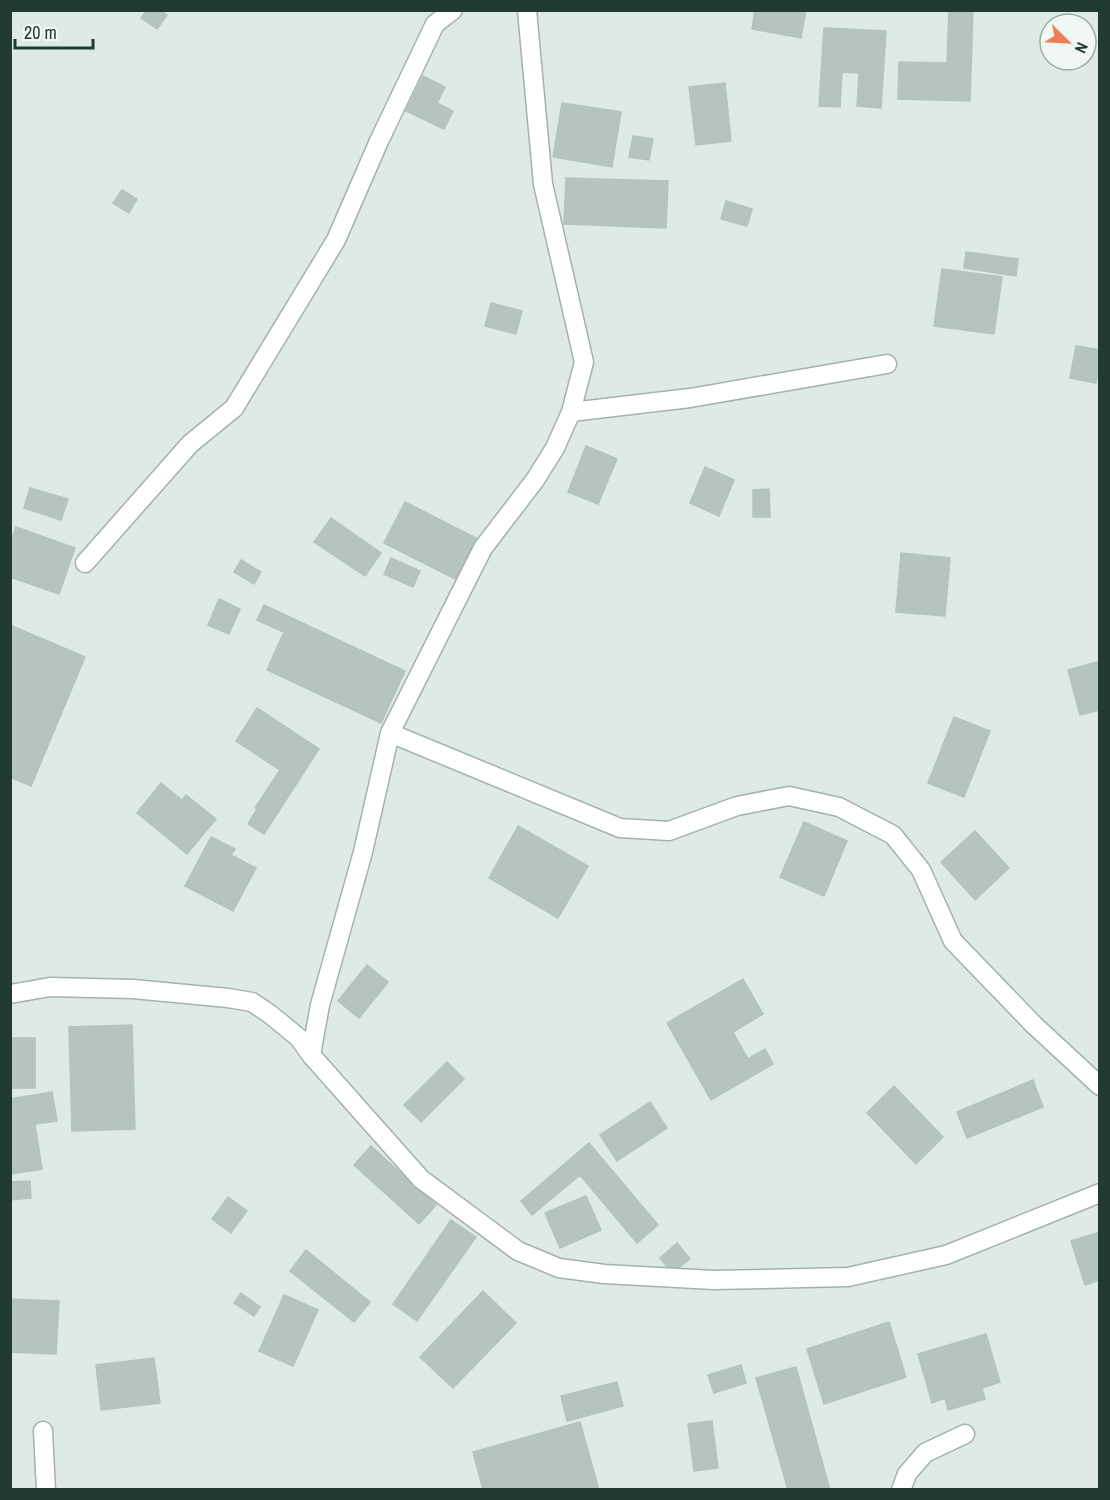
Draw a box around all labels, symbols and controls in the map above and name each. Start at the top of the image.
scale bar [15,12,93,50]
north arrow [1038,12,1098,72]
text: 20 m [24,20,57,45]
text: N [1070,39,1094,57]

